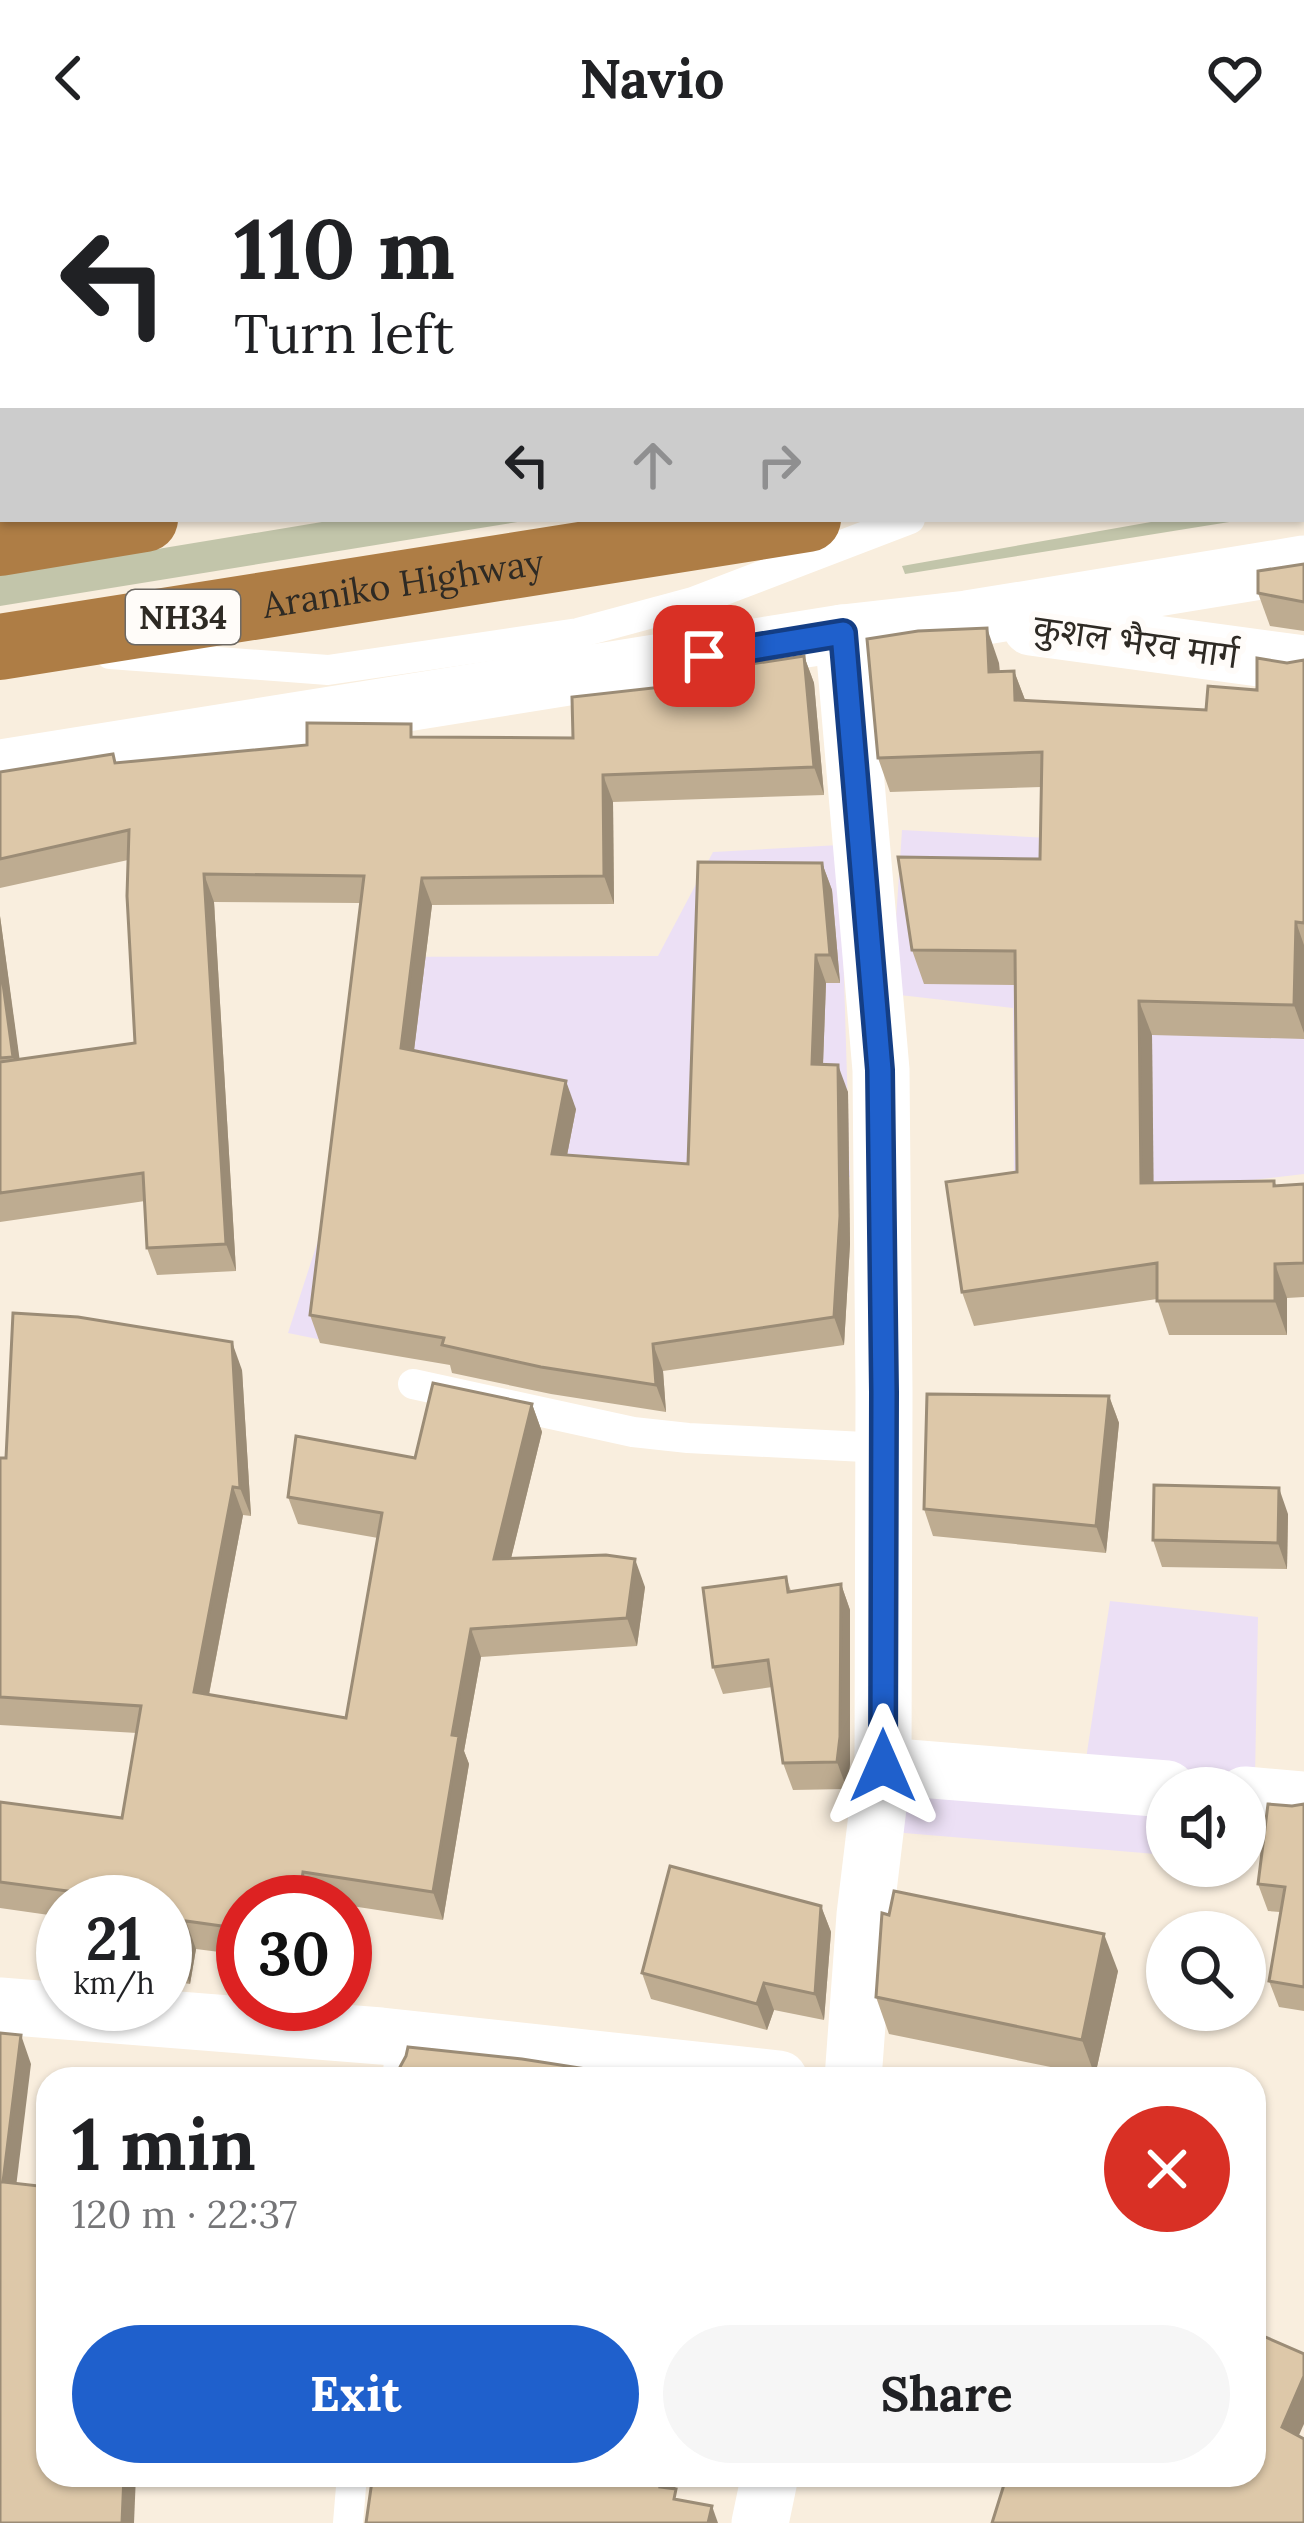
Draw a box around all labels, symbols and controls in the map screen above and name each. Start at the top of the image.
text: Navio [579,44,725,113]
icon: back [36,45,102,111]
icon: heart [1202,45,1268,111]
text: 110 m [234,194,455,302]
icon: left [36,204,192,360]
text: Turn left [234,299,454,368]
icon: left [494,432,560,498]
icon: ahead [620,432,686,498]
icon: right [746,432,812,498]
street label: Araniko Highway [258,538,547,628]
road number: NH34 [126,590,240,644]
street label: कुशल‌ भैरव मार्ग [1030,604,1243,678]
pin [653,605,755,707]
icon: arrive [671,623,737,689]
position arrow [820,1703,946,1829]
map controls [1146,1767,1266,2031]
button: sound [1146,1767,1266,1887]
speed limit sign: 30 [216,1875,372,2031]
text: 21 [86,1900,142,1976]
button: search [1146,1911,1266,2031]
text: km/h [73,1964,155,2002]
text: 1 min [72,2098,256,2190]
button: close [1104,2106,1230,2232]
text: 120 m · 22:37 [72,2189,297,2239]
button: Exit [72,2325,639,2463]
button: Share [663,2325,1230,2463]

